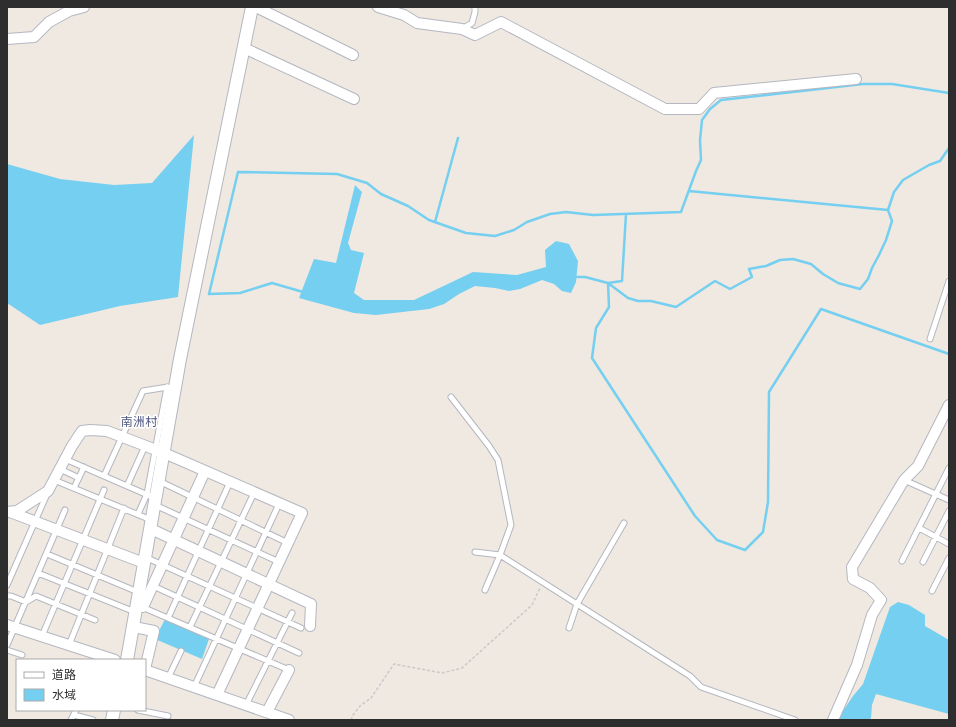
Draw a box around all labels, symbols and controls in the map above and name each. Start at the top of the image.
district label: 南洲村 [121,413,158,430]
legend [16,659,146,711]
text: 道路 [52,666,76,683]
text: 水域 [52,686,76,703]

